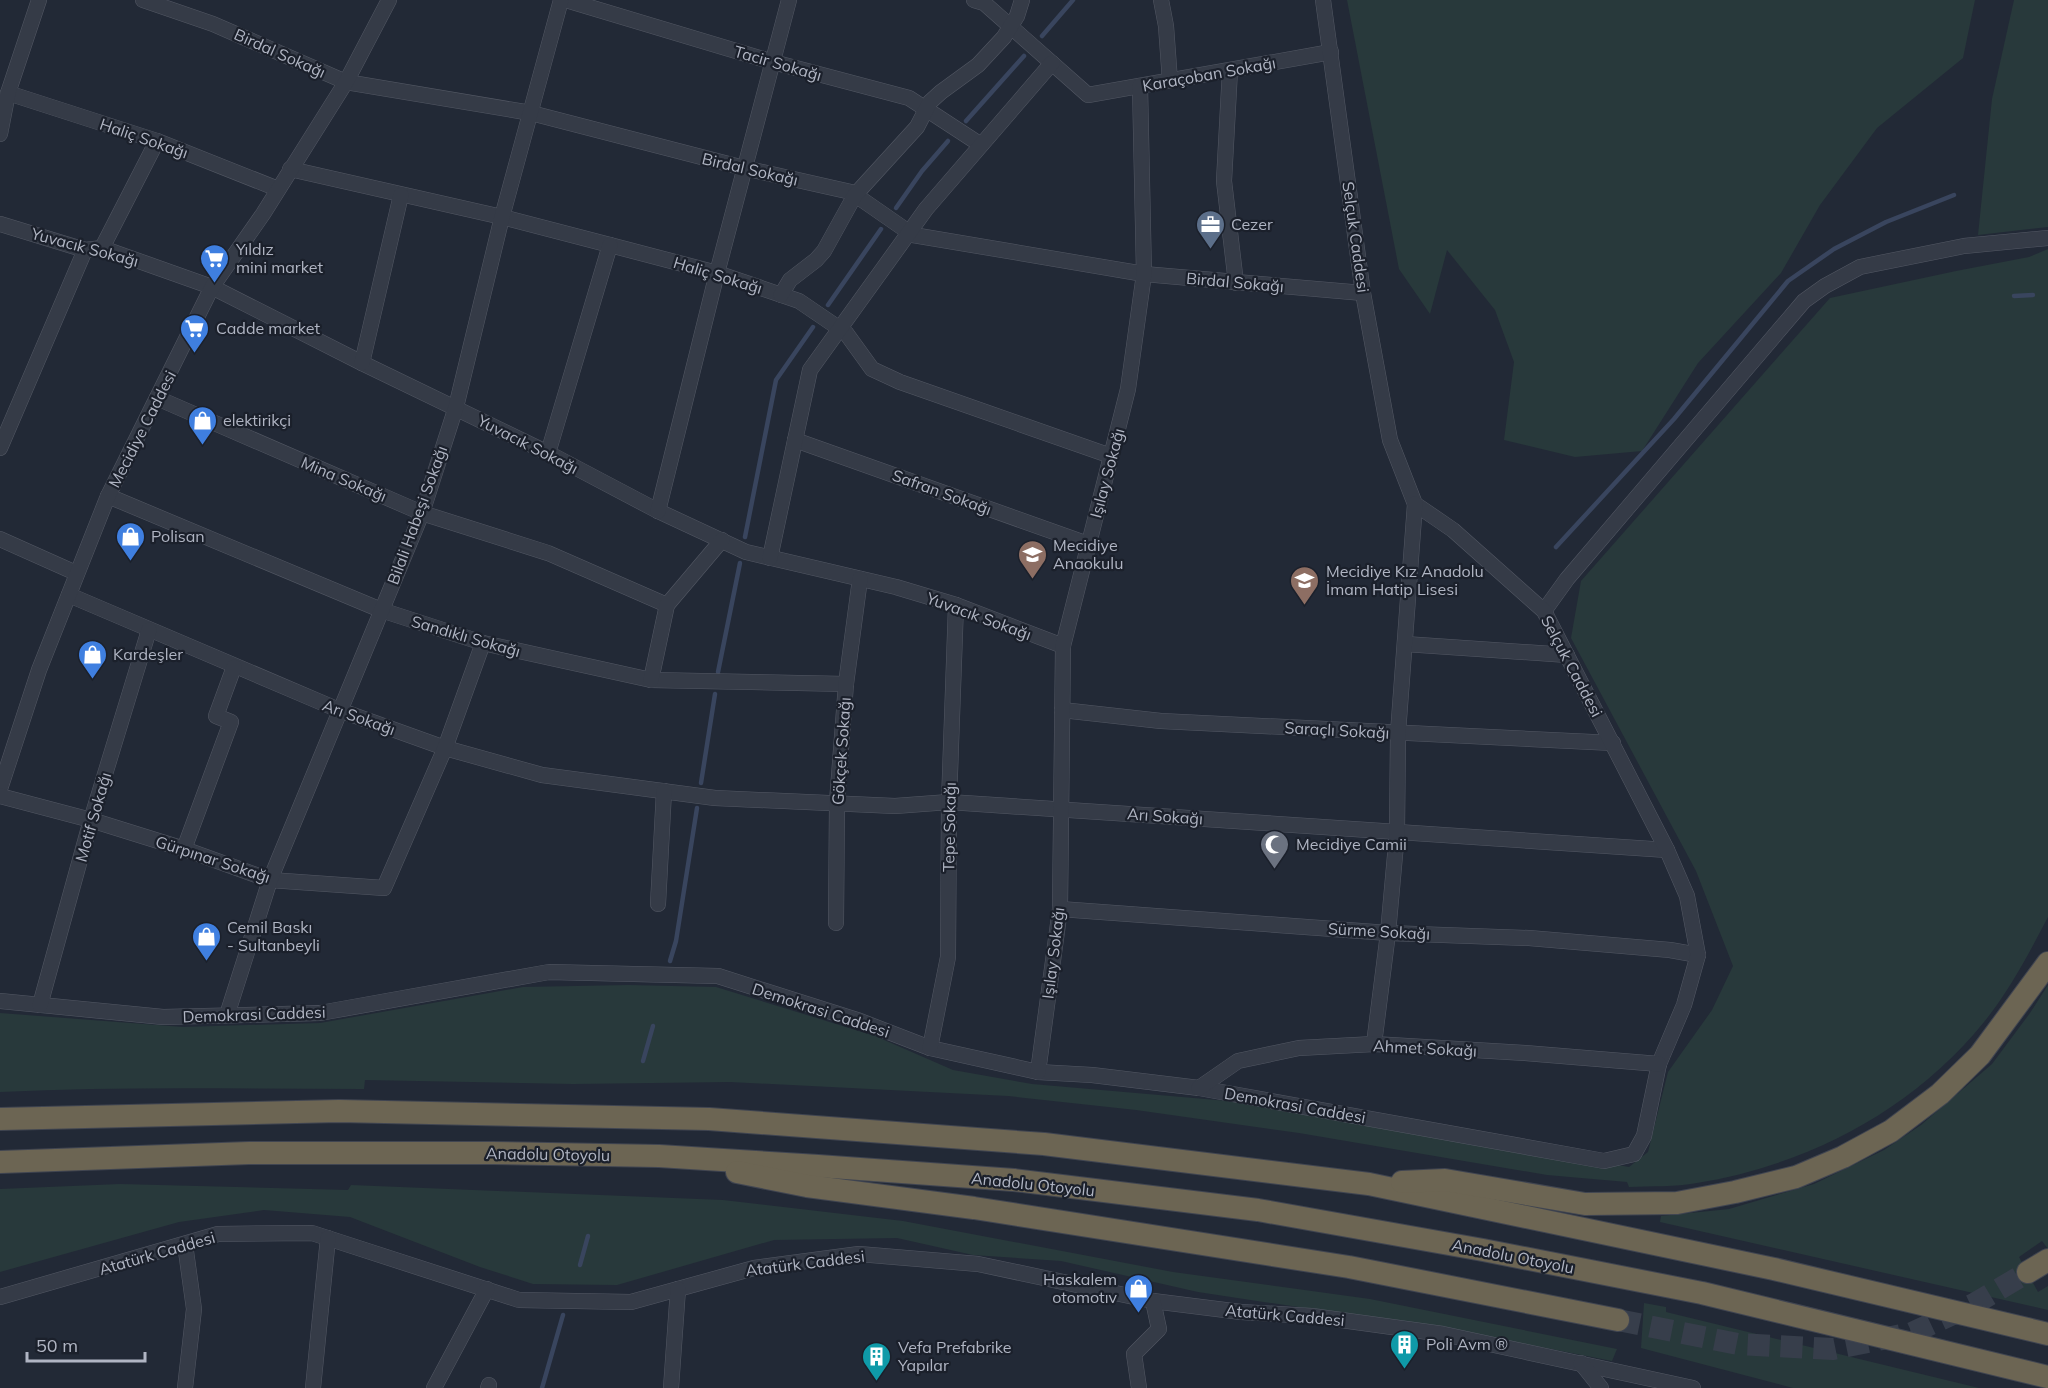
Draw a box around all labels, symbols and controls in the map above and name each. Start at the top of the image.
street label: Birdal Sokağı [231,24,329,82]
street label: Tacir Sokağı [732,41,824,85]
street label: Karaçoban Sokağı [1141,52,1277,96]
street label: Haliç Sokağı [97,114,191,162]
street label: Birdal Sokağı [700,148,800,190]
street label: Selçuk Caddesi [1338,180,1374,294]
office icon: Cezer [1194,208,1226,250]
place label: Cezer [1231,214,1273,234]
street label: Yuvacık Sokağı [28,223,141,271]
place label: Yıldız mini market [235,239,323,277]
supermarket icon: Yıldız mini market [199,242,231,284]
street label: Haliç Sokağı [671,252,765,298]
street label: Birdal Sokağı [1185,268,1285,296]
supermarket icon: Cadde market [179,312,211,354]
place label: Cadde market [216,318,321,338]
street label: Mecidiye Caddesi [104,367,180,491]
shop icon: elektirikçi [186,404,218,446]
place label: elektirikçi [223,410,291,430]
street label: Yuvacık Sokağı [473,410,582,478]
street label: Işılay Sokağı [1085,426,1129,520]
street label: Bilali Habeşi Sokağı [383,443,451,587]
street label: Mina Sokağı [298,452,390,506]
street label: Safran Sokağı [890,465,994,519]
shop icon: Polisan [114,520,146,562]
place label: Polisan [151,526,205,546]
place label: Mecidiye Anaokulu [1053,535,1123,573]
school or university icon: Mecidiye Anaokulu [1016,538,1048,580]
place label: Mecidiye Kız Anadolu İmam Hatip Lisesi [1326,561,1484,599]
school or university icon: Mecidiye Kız Anadolu İmam Hatip Lisesi [1289,564,1321,606]
street label: Yuvacık Sokağı [923,587,1034,644]
street label: Sandıklı Sokağı [409,611,523,661]
street label: Selçuk Caddesi [1537,612,1607,720]
shop icon: Kardeşler [76,638,108,680]
place label: Kardeşler [113,644,183,664]
street label: Arı Sokağı [320,695,398,739]
street label: Gökçek Sokağı [827,696,855,806]
street label: Saraçlı Sokağı [1284,717,1390,743]
street label: Motif Sokağı [71,770,115,864]
street label: Tepe Sokağı [938,782,960,872]
street label: Arı Sokağı [1126,803,1204,829]
mosque icon: Mecidiye Camii [1259,828,1291,870]
street label: Gürpınar Sokağı [153,831,273,887]
place label: Mecidiye Camii [1296,834,1407,854]
street label: Işılay Sokağı [1037,906,1069,1000]
place label: Cemil Baskı - Sultanbeyli [227,917,320,955]
street label: Sürme Sokağı [1327,918,1431,944]
shop icon: Cemil Baskı - Sultanbeyli [190,920,222,962]
street label: Demokrasi Caddesi [750,978,892,1042]
street label: Demokrasi Caddesi [182,1002,326,1026]
street label: Ahmet Sokağı [1373,1035,1477,1061]
street label: Demokrasi Caddesi [1223,1083,1367,1127]
street label: Anadolu Otoyolu [486,1143,610,1165]
street label: Anadolu Otoyolu [970,1168,1096,1200]
street label: Atatürk Caddesi [97,1227,217,1279]
street label: Anadolu Otoyolu [1450,1234,1576,1278]
street label: Atatürk Caddesi [744,1246,866,1280]
place label: Haskalem otomotıv [1043,1269,1117,1307]
shop icon: Haskalem otomotıv [1122,1272,1154,1314]
street label: Atatürk Caddesi [1224,1300,1346,1330]
scale bar [27,1325,146,1363]
building icon: Poli Avm ® [1389,1328,1421,1370]
text: 50 m [36,1334,78,1357]
place label: Poli Avm ® [1426,1334,1508,1354]
place label: Vefa Prefabrike Yapılar [897,1337,1012,1375]
building icon: Vefa Prefabrike Yapılar [861,1340,893,1382]

